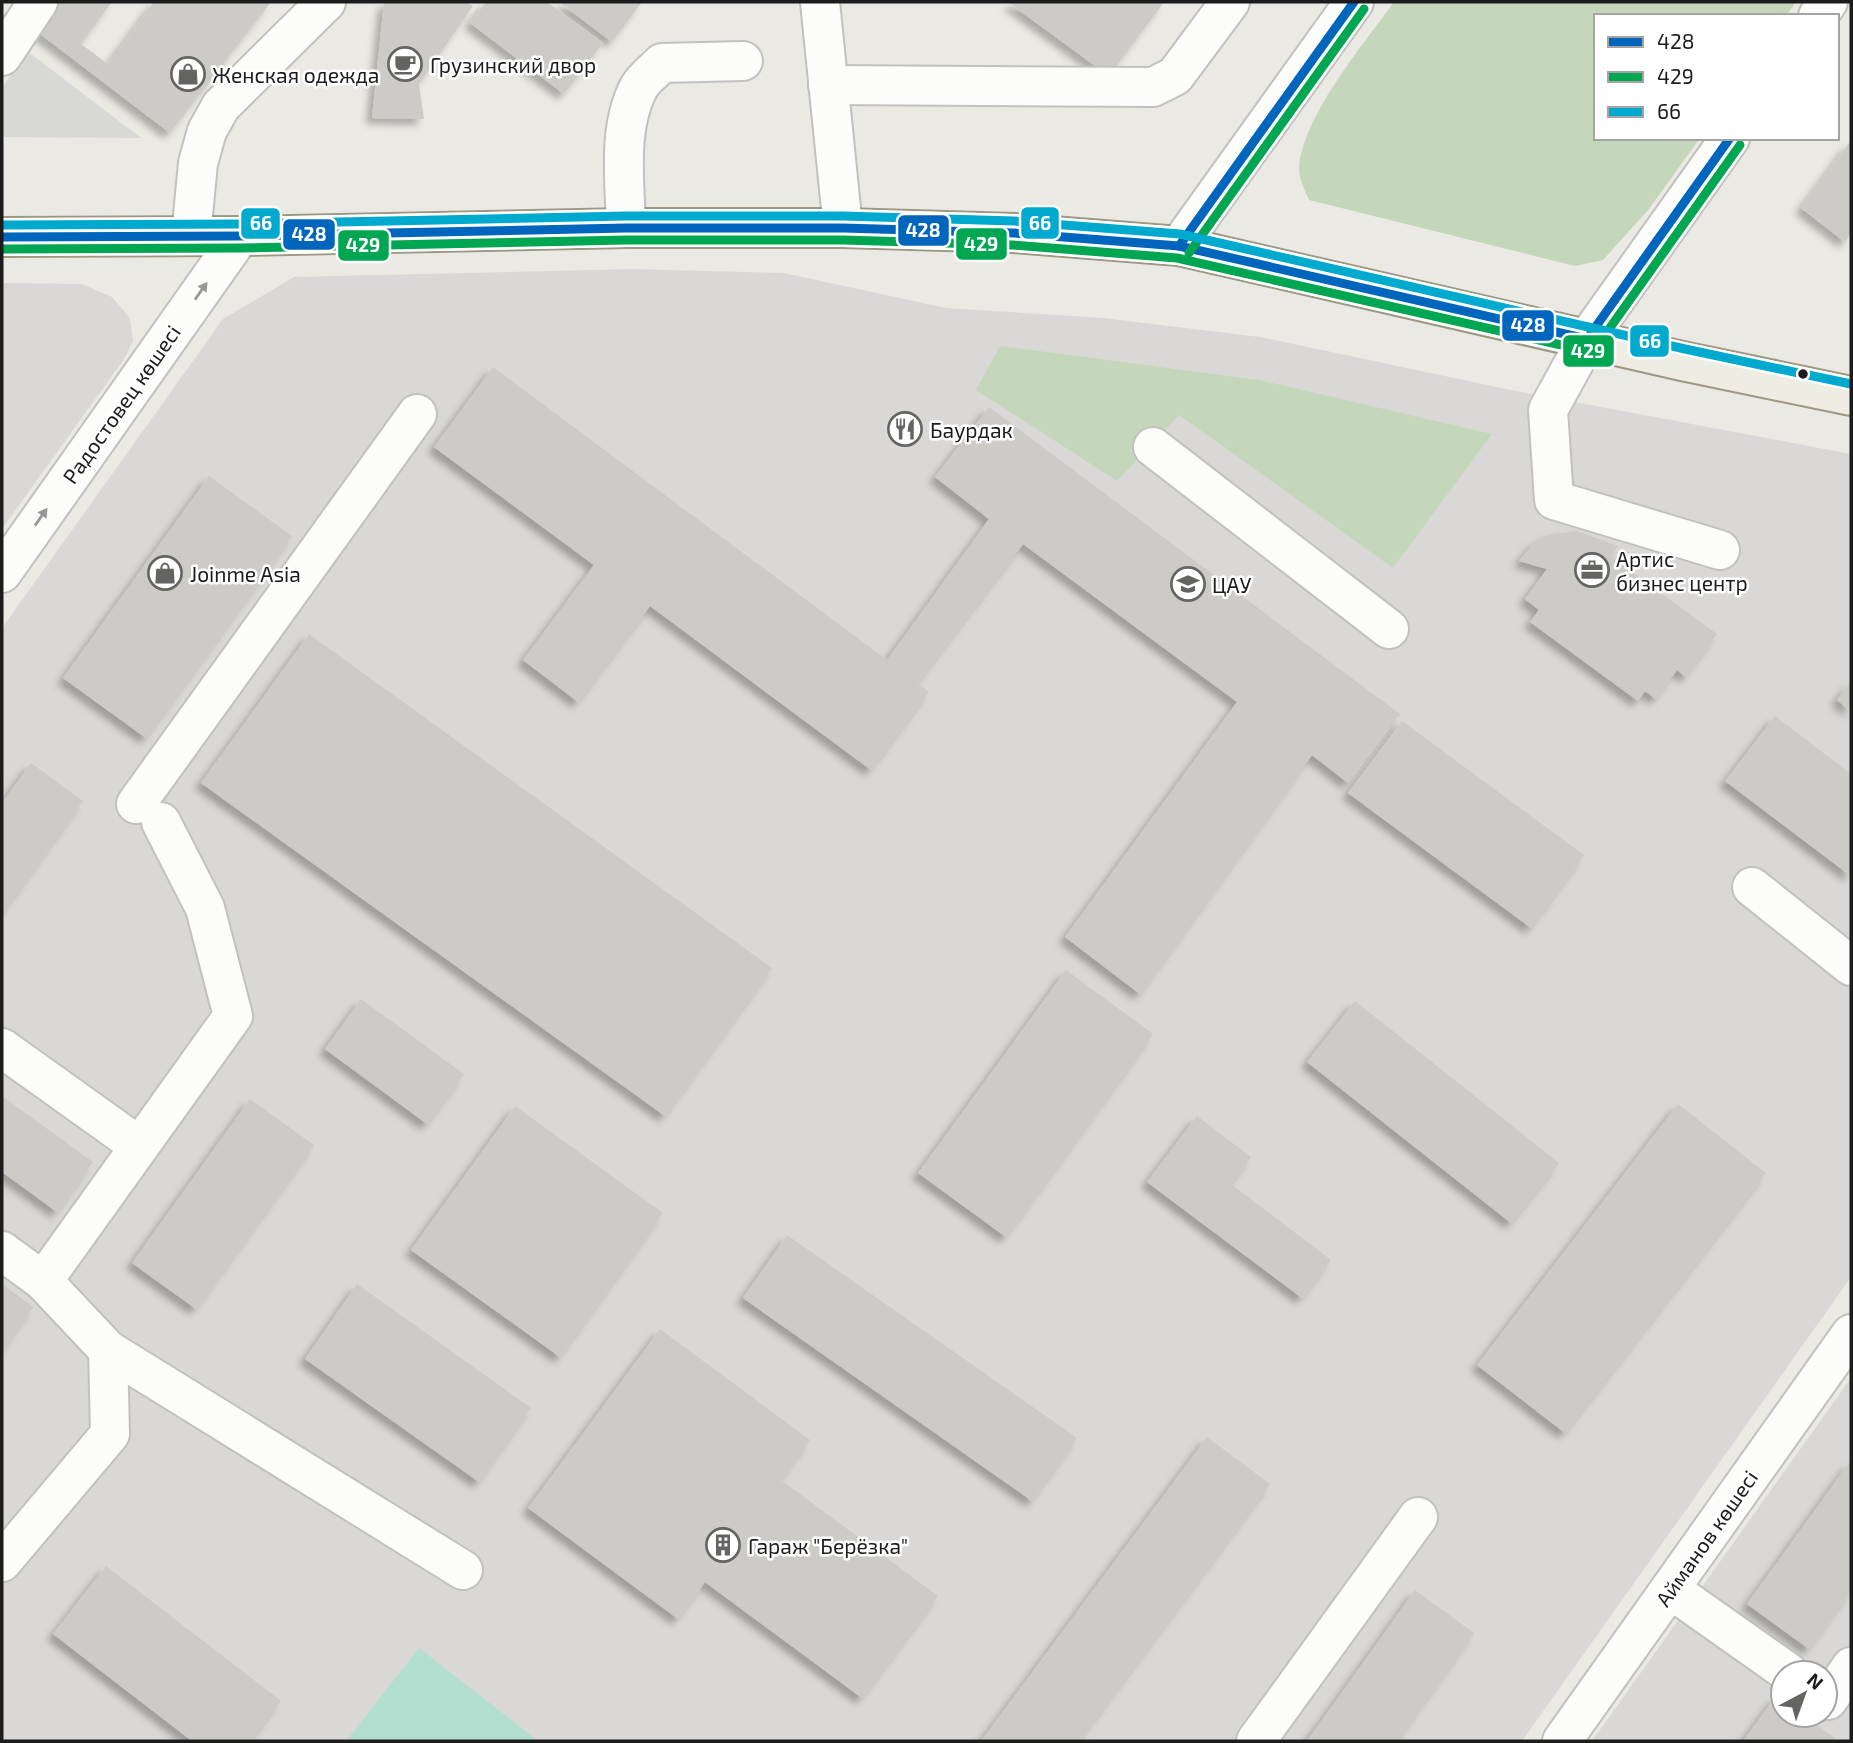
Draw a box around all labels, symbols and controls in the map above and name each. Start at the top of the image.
legend [1594,14,1839,140]
text: 428 [1657,28,1694,53]
cafe icon: Грузинский двор [386,45,424,83]
place label: Грузинский двор [430,52,596,78]
shop icon: Женская одежда [169,55,207,93]
place label: Женская одежда [212,62,379,87]
text: 429 [1657,63,1694,88]
text: 66 [1657,98,1681,123]
line badge: 66 [1020,206,1060,240]
line badge: 66 [240,207,281,240]
text: 66 [250,211,272,234]
text: 66 [1029,211,1051,234]
line badge: 428 [897,214,950,247]
line badge: 428 [282,218,336,251]
text: 428 [906,218,940,241]
text: 428 [292,222,326,245]
line badge: 429 [955,227,1008,261]
line badge: 429 [337,229,390,262]
text: 429 [964,232,998,255]
text: 429 [346,233,380,256]
one-way arrow [194,282,208,300]
line badge: 428 [1501,309,1555,342]
text: 428 [1511,313,1545,336]
street label: Радостовец көшесі [57,320,185,488]
line badge: 66 [1629,324,1670,358]
text: 66 [1639,329,1661,352]
line badge: 429 [1562,334,1615,368]
text: 429 [1571,339,1605,362]
unlabelled marker [1796,367,1810,381]
restaurant icon: Баурдак [886,410,924,448]
place label: Баурдак [930,417,1013,443]
one-way arrow [34,508,48,526]
place label: Артис бизнес центр [1616,546,1748,595]
office icon: Артис бизнес центр [1573,551,1611,589]
shop icon: Joinme Asia [146,554,184,592]
place label: Joinme Asia [190,561,301,586]
school or university icon: ЦАУ [1169,565,1207,603]
place label: ЦАУ [1212,572,1251,597]
street label: Айманов көшесі [1650,1465,1762,1611]
building icon: Гараж "Берёзка" [704,1526,742,1564]
place label: Гараж "Берёзка" [748,1533,908,1558]
north arrow [1769,1659,1839,1729]
text: N [1803,1668,1828,1694]

